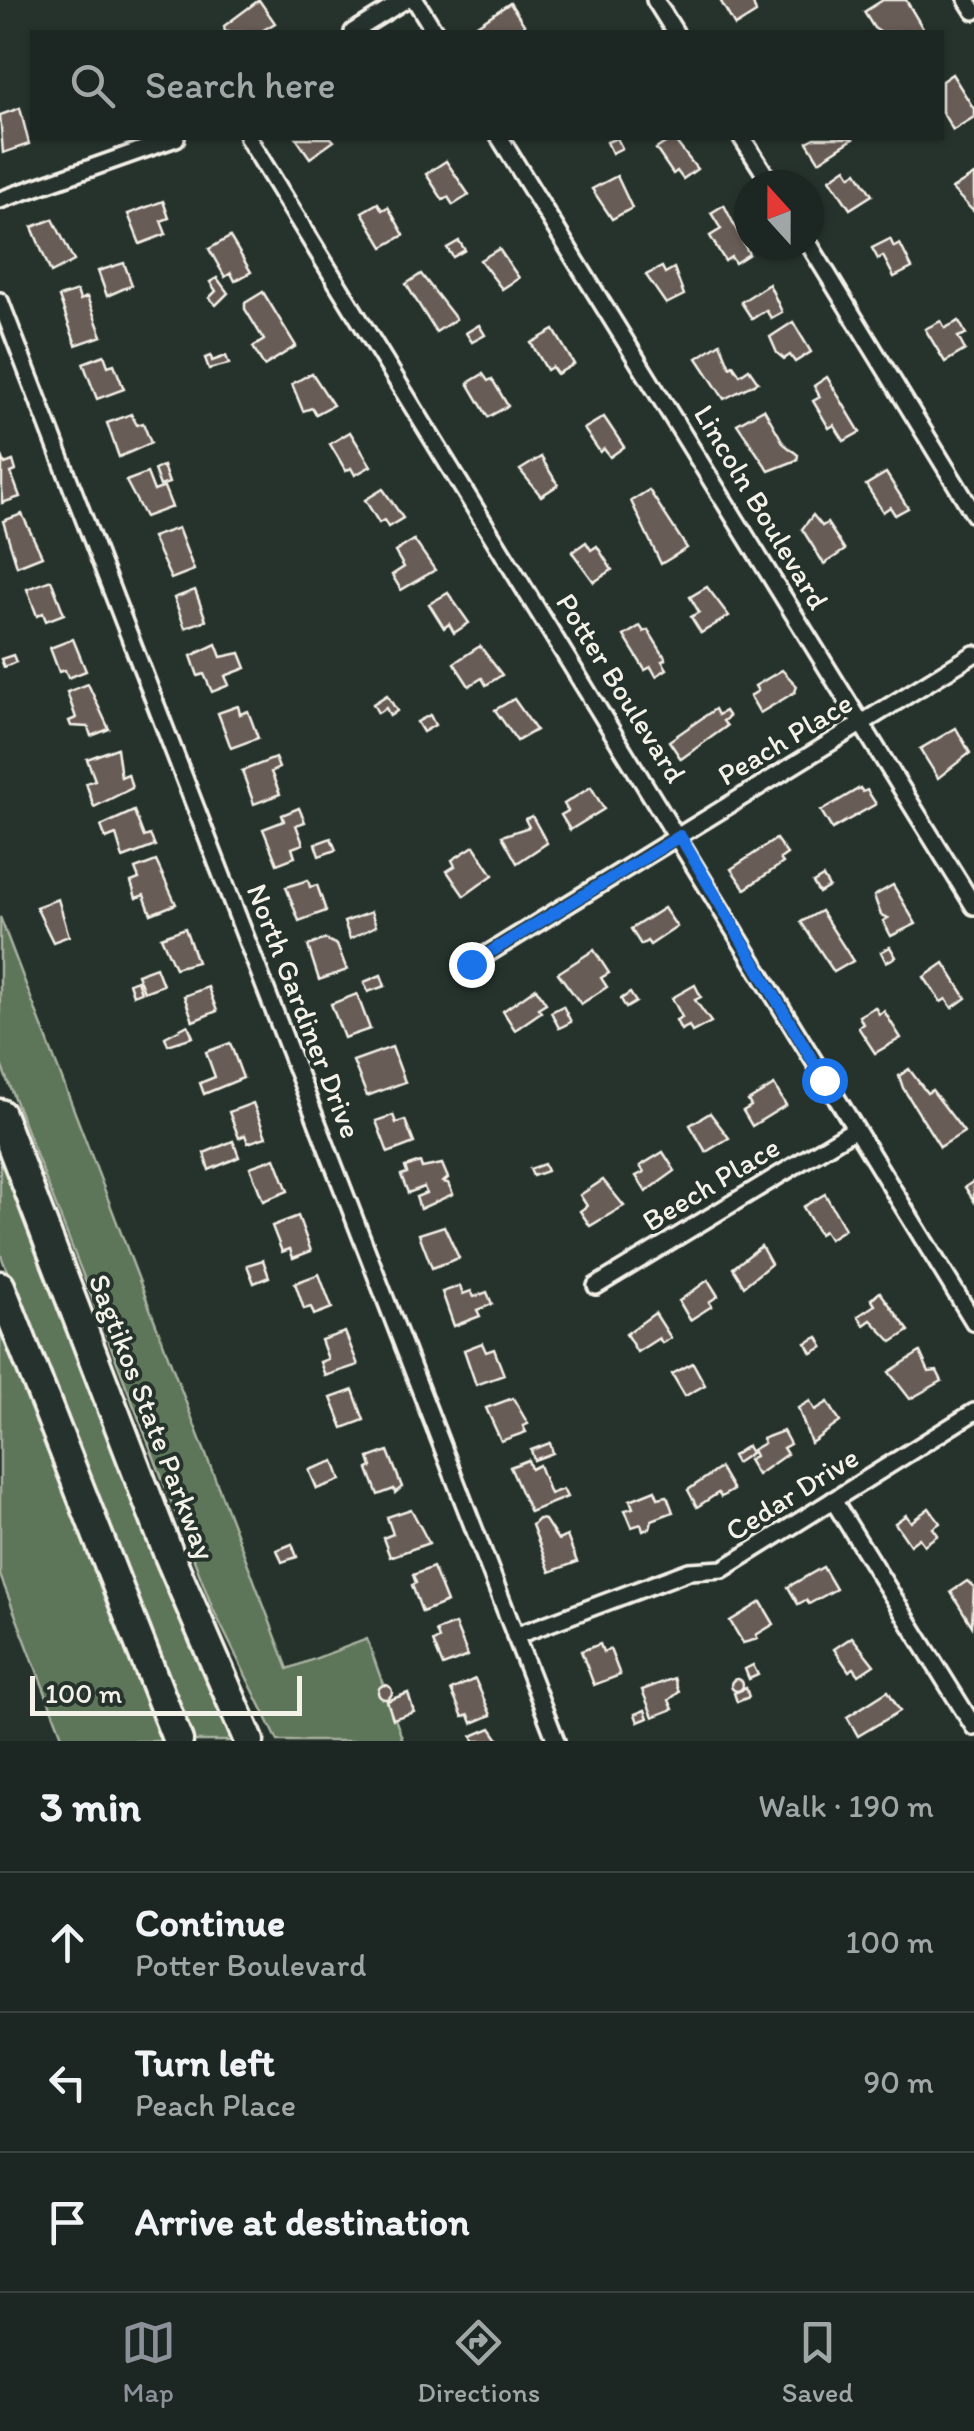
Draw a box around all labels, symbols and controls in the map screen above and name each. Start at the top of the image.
search box [30,30,944,140]
icon: search [65,58,120,113]
text: Search here [145,62,336,108]
north arrow [734,170,824,260]
street label: Lincoln Boulevard [686,398,837,616]
street label: Potter Boulevard [548,586,695,789]
street label: Peach Place [710,684,859,793]
street label: North Gardiner Drive [239,878,370,1143]
route end [449,942,495,988]
route start [802,1058,848,1104]
street label: Beech Place [635,1128,786,1239]
street label: Sagtikos State Parkway [81,1269,224,1565]
street label: Cedar Drive [718,1438,865,1549]
scale bar [30,1671,302,1716]
text: 100 m [45,1676,122,1710]
text: 3 min [40,1781,141,1832]
text: Walk · 190 m [758,1787,934,1825]
text: Continue [135,1900,285,1946]
icon: ahead [40,1915,95,1970]
text: 100 m [846,1923,934,1961]
text: Potter Boulevard [135,1946,366,1984]
text: Turn left [135,2040,275,2086]
icon: left [40,2055,95,2110]
text: 90 m [863,2063,934,2101]
text: Peach Place [135,2086,296,2124]
icon: arrive [40,2195,95,2250]
text: Arrive at destination [135,2199,470,2245]
tab: Map [121,2315,176,2409]
tab: Directions [417,2315,540,2409]
tab: Saved [782,2315,853,2409]

